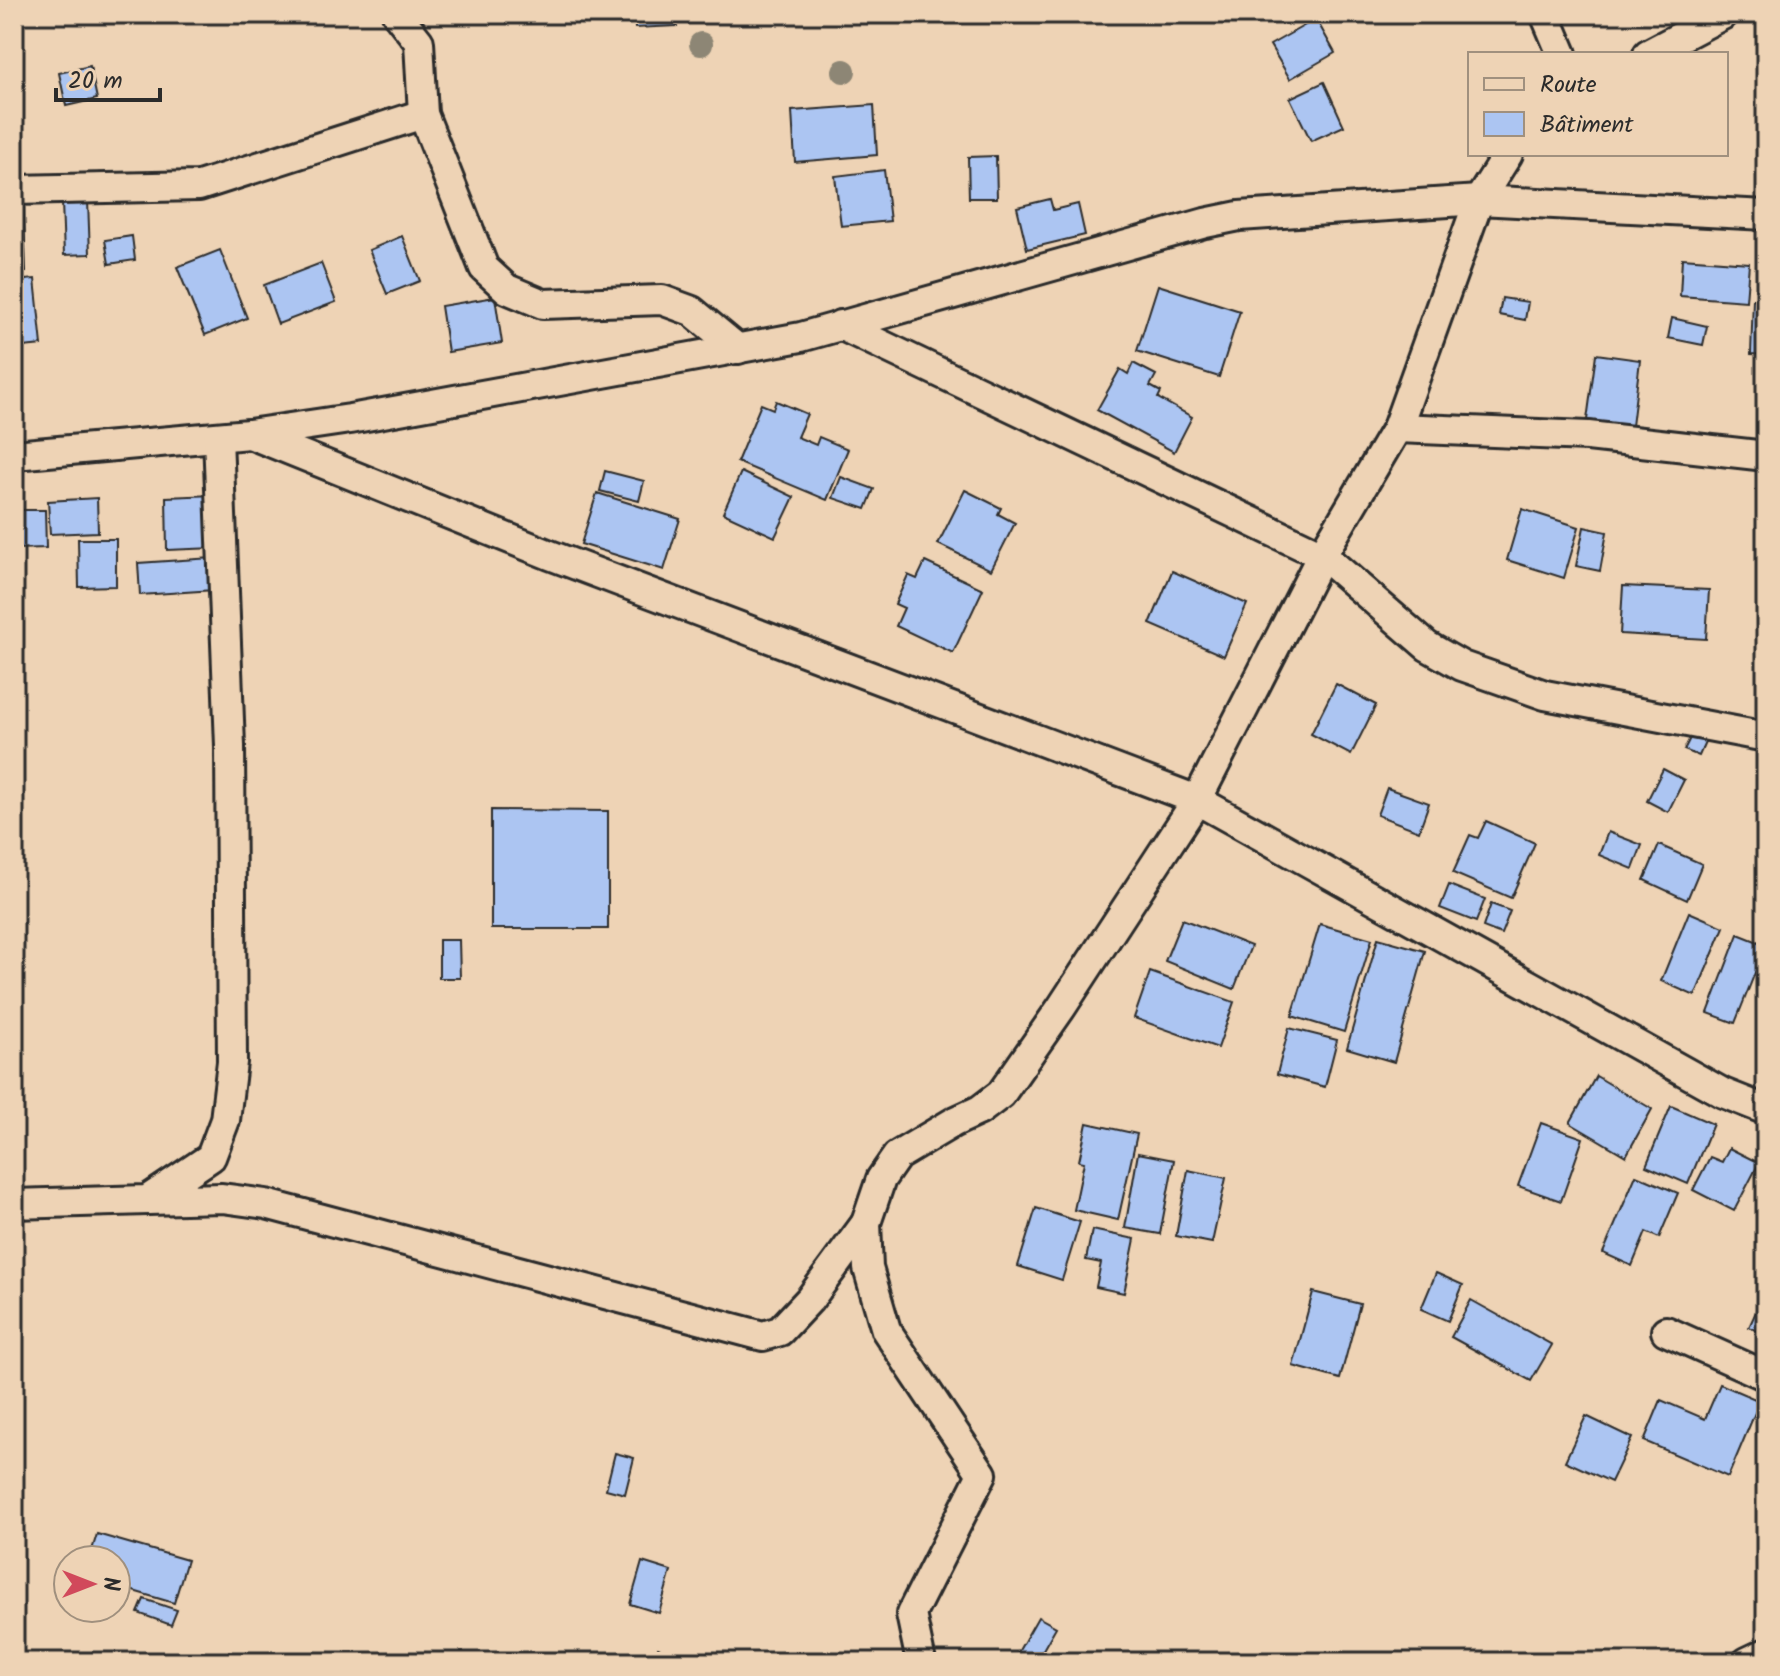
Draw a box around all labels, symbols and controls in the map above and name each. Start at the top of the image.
scale bar [56,52,160,102]
legend [1468,52,1728,156]
text: 20 m [68,62,123,101]
text: Route [1540,66,1597,105]
text: Bâtiment [1540,106,1634,145]
north arrow [52,1544,132,1624]
text: N [92,1577,127,1591]

